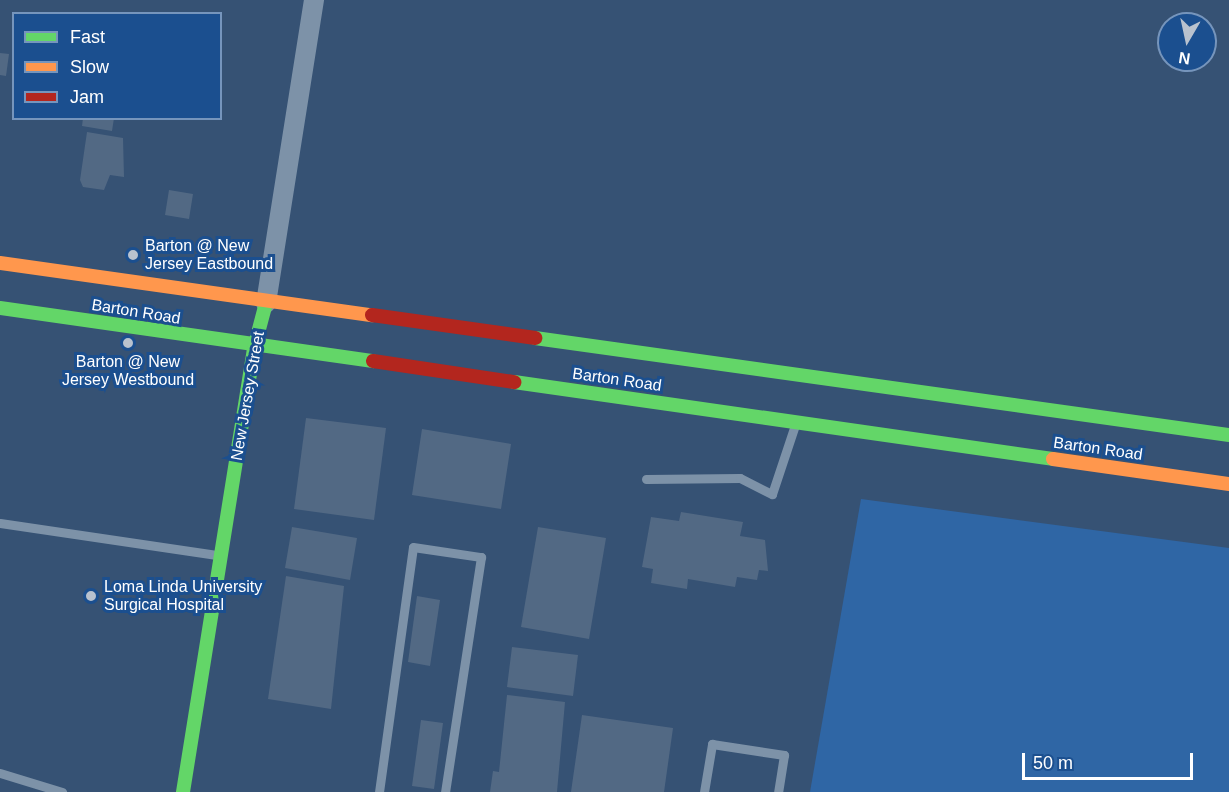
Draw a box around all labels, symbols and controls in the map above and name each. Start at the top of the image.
legend [12,12,222,120]
north arrow [1157,12,1217,72]
text: Fast [70,27,105,47]
text: N [1177,49,1191,68]
text: Slow [70,57,109,77]
text: Jam [70,87,104,107]
place label: Barton @ New Jersey Eastbound [145,236,273,274]
marker: Barton @ New Jersey Eastbound [126,248,140,262]
street label: Barton Road [90,295,182,329]
street label: New Jersey Street [227,330,269,462]
marker: Barton @ New Jersey Westbound [121,336,135,350]
place label: Barton @ New Jersey Westbound [62,352,194,390]
street label: Barton Road [571,364,663,396]
street label: Barton Road [1052,433,1144,465]
place label: Loma Linda University Surgical Hospital [104,577,262,615]
marker: Loma Linda University Surgical Hospital [82,587,100,605]
scale bar [1025,741,1196,779]
text: 50 m [1033,753,1073,773]

